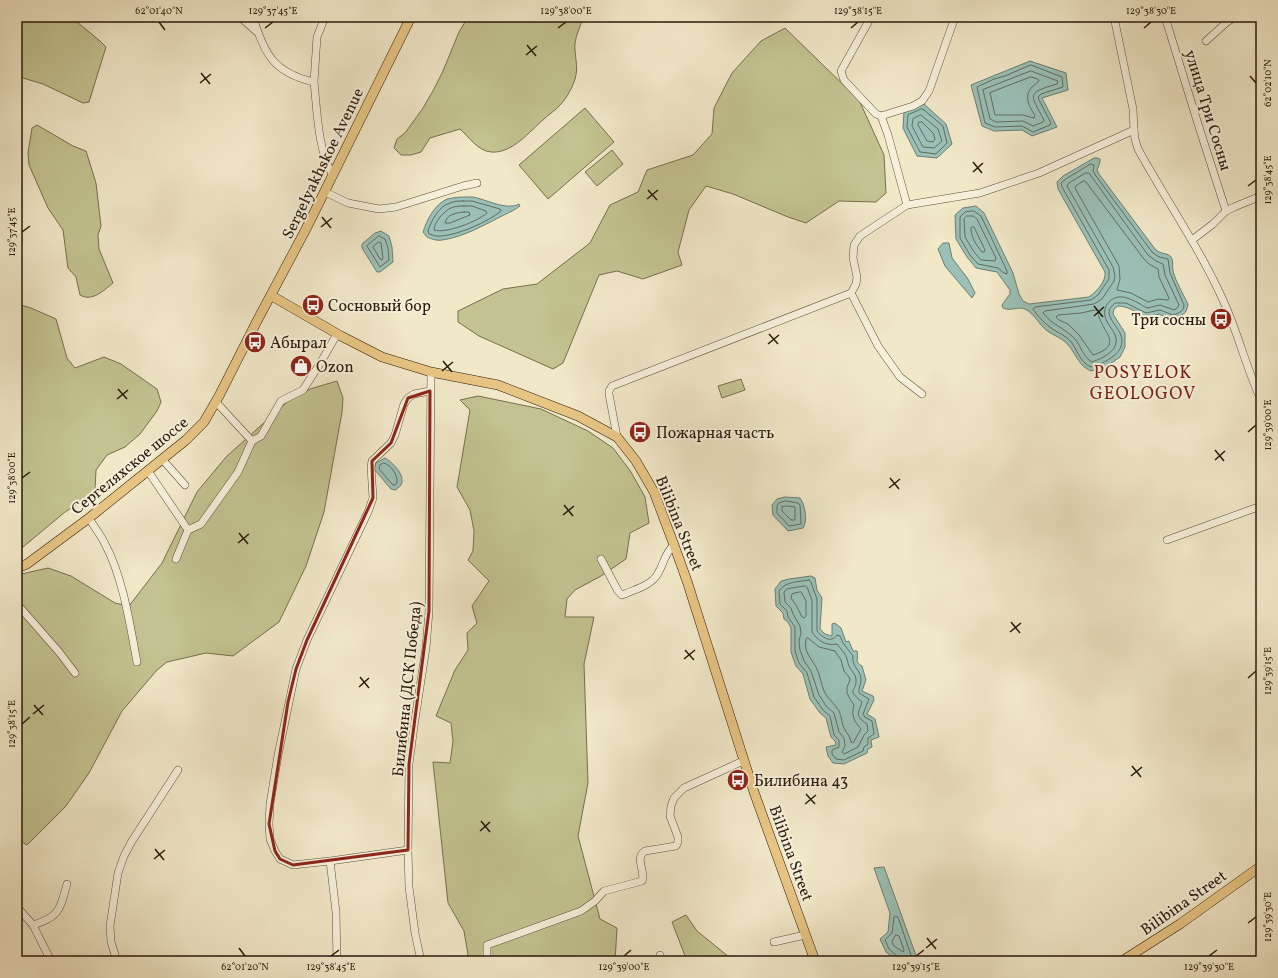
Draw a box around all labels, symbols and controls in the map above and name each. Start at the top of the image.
text: 62°01'40"N [135,4,183,18]
text: 129°37'45"E [249,4,297,18]
text: 129°38'00"E [540,4,592,18]
text: 129°38'15"E [834,4,882,18]
text: 129°38'30"E [1126,4,1176,18]
street label: улица Три Сосны [1178,47,1236,174]
text: 62°02'10"N [1261,59,1275,107]
street label: Sergelyakhskoe Avenue [278,85,370,243]
text: 129°38'45"E [1261,155,1275,205]
text: 129°37'45"E [5,208,19,256]
bus stop icon: Сосновый бор [300,292,326,318]
place label: Сосновый бор [328,296,431,318]
bus stop icon: Три сосны [1208,306,1234,332]
place label: Три сосны [1131,310,1206,332]
bus stop icon: Абырал [242,329,268,355]
place label: Абырал [270,333,327,355]
shop icon: Ozon [288,353,314,379]
place label: Ozon [316,357,354,379]
district label: POSYELOK GEOLOGOV [1090,361,1196,407]
text: 129°39'00"E [1261,399,1275,451]
street label: Сергеляхское шоссе [67,412,194,521]
bus stop icon: Пожарная часть [627,419,653,445]
place label: Пожарная часть [656,423,774,445]
text: 129°38'00"E [5,452,19,504]
street label: Bilibina Street [649,473,707,575]
street label: Билибина (ДСК Победа) [388,600,428,778]
text: 129°39'15"E [1261,647,1275,695]
text: 129°38'15"E [5,700,19,748]
bus stop icon: Билибина 43 [725,767,751,793]
place label: Билибина 43 [754,771,848,793]
street label: Bilibina Street [763,803,818,905]
street label: Bilibina Street [1137,866,1232,942]
text: 129°39'30"E [1261,892,1275,942]
text: 62°01'20"N [221,960,269,974]
text: 129°38'45"E [306,960,356,974]
text: 129°39'00"E [598,960,650,974]
text: 129°39'15"E [892,960,940,974]
text: 129°39'30"E [1184,960,1234,974]

